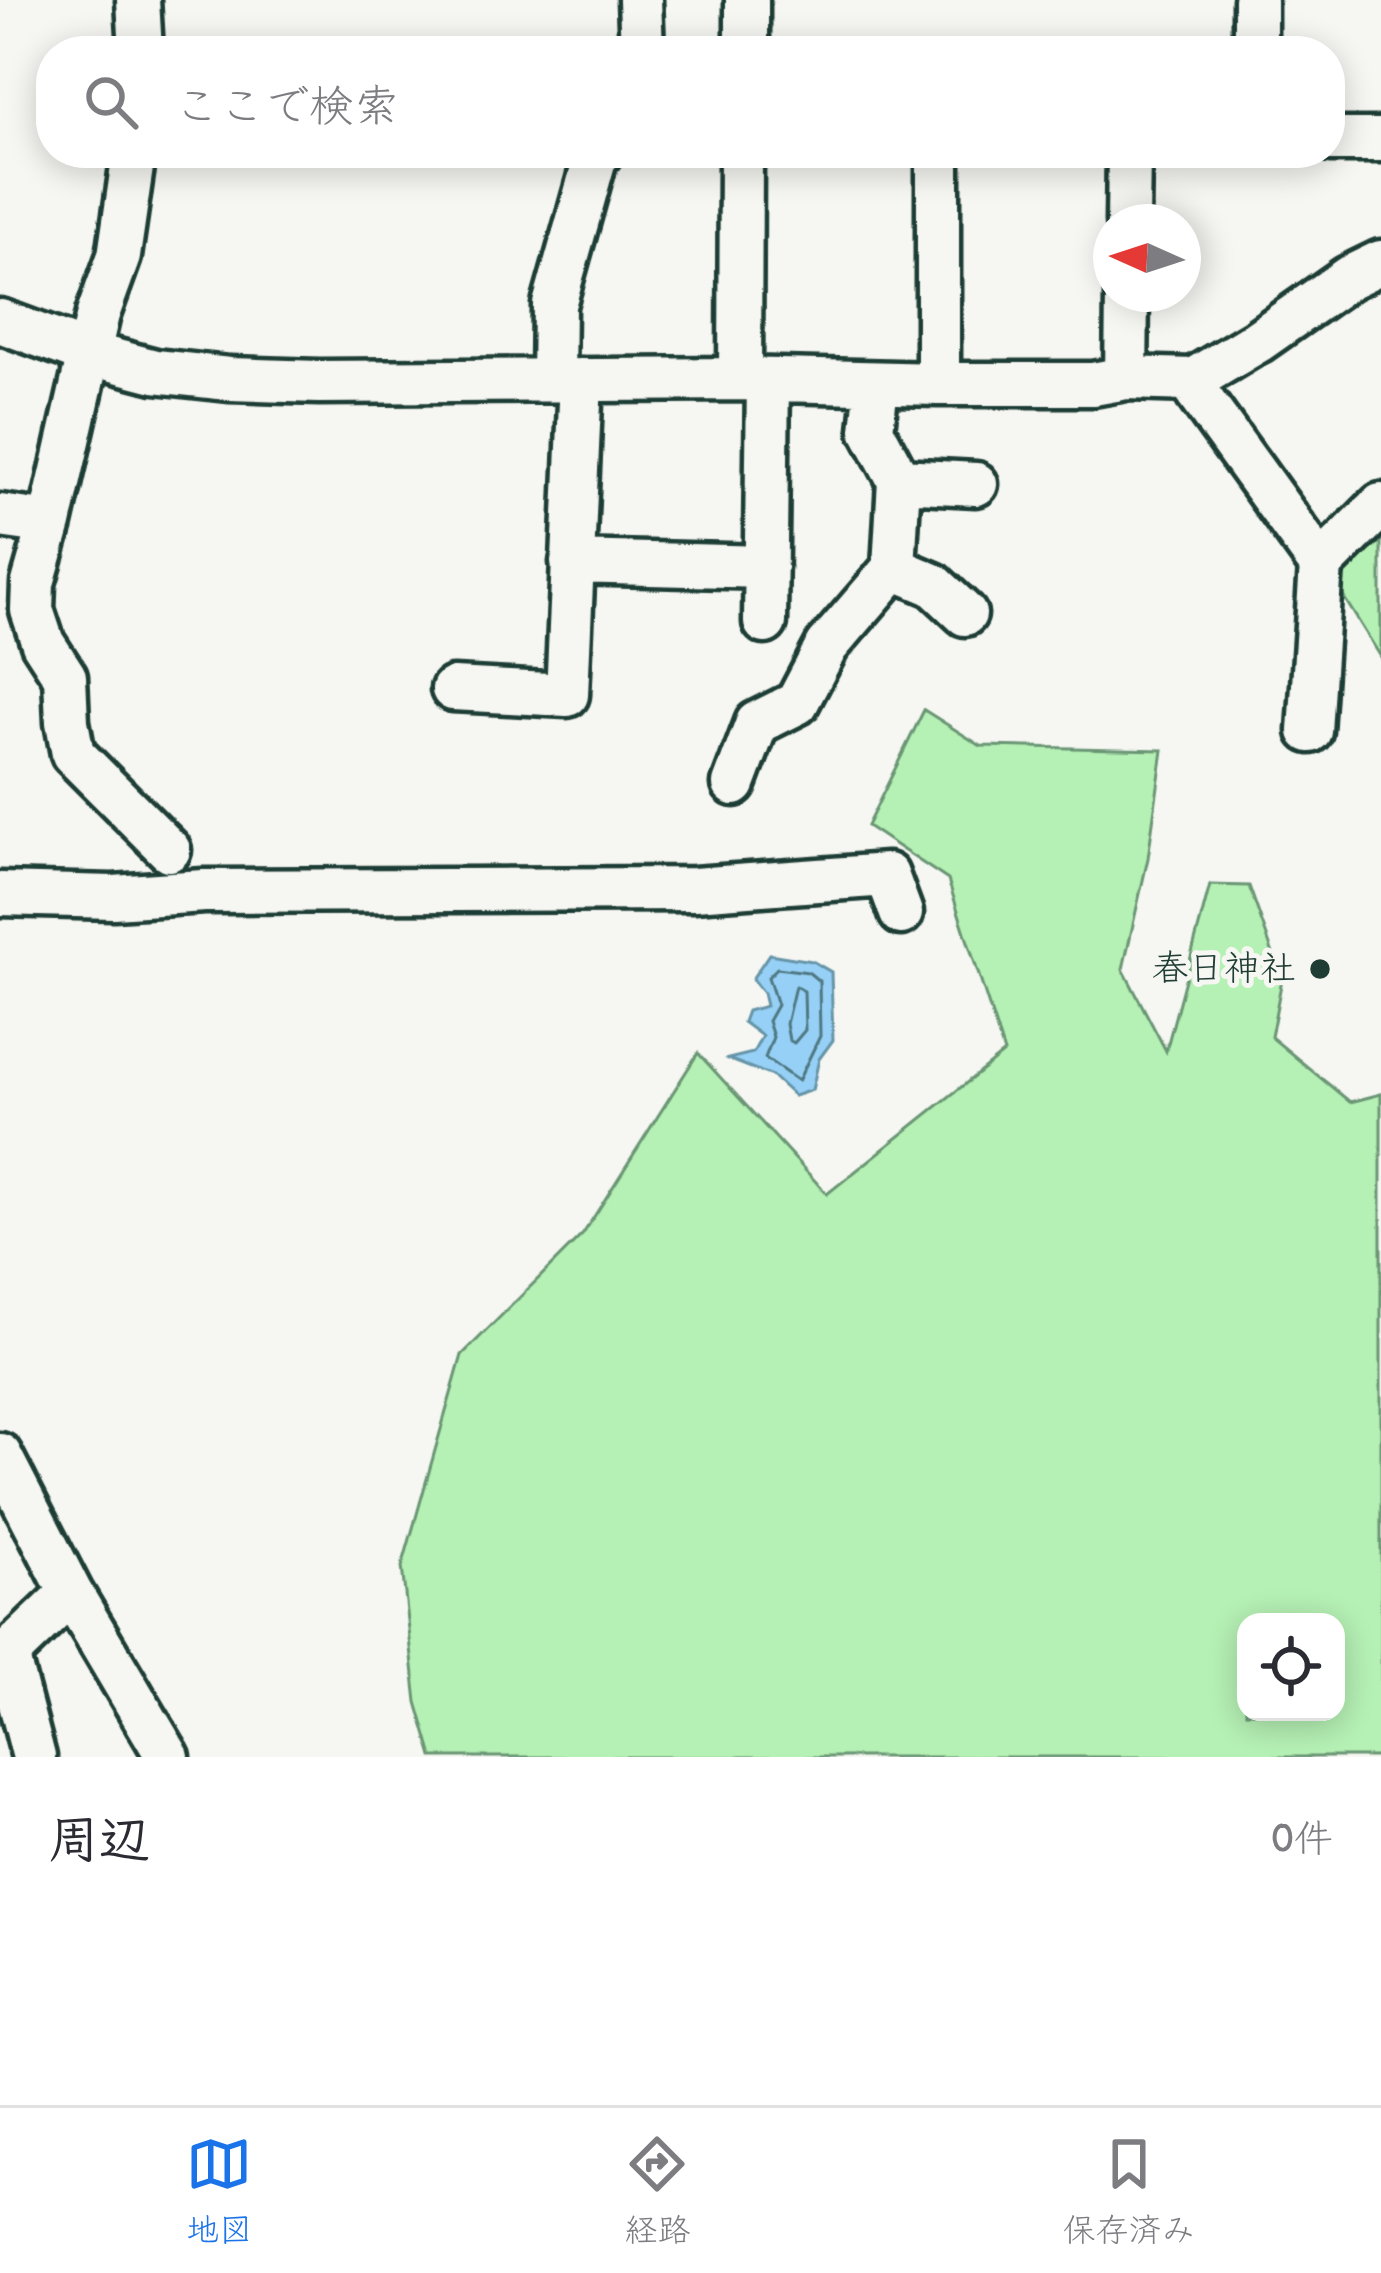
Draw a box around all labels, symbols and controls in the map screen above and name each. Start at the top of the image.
search box [36,36,1345,168]
icon: search [78,69,144,135]
text: ここで検索 [174,80,399,135]
north arrow [1093,204,1201,312]
place label: 春日神社 [1152,948,1296,991]
marker: 春日神社 [1307,956,1333,982]
map controls [1237,1613,1345,1721]
button: locate [1237,1613,1345,1721]
text: 周辺 [48,1811,150,1872]
text: 0件 [1271,1817,1333,1864]
tab: 地図 [186,2131,252,2251]
tab: 経路 [624,2131,690,2251]
tab: 保存済み [1063,2131,1195,2251]

